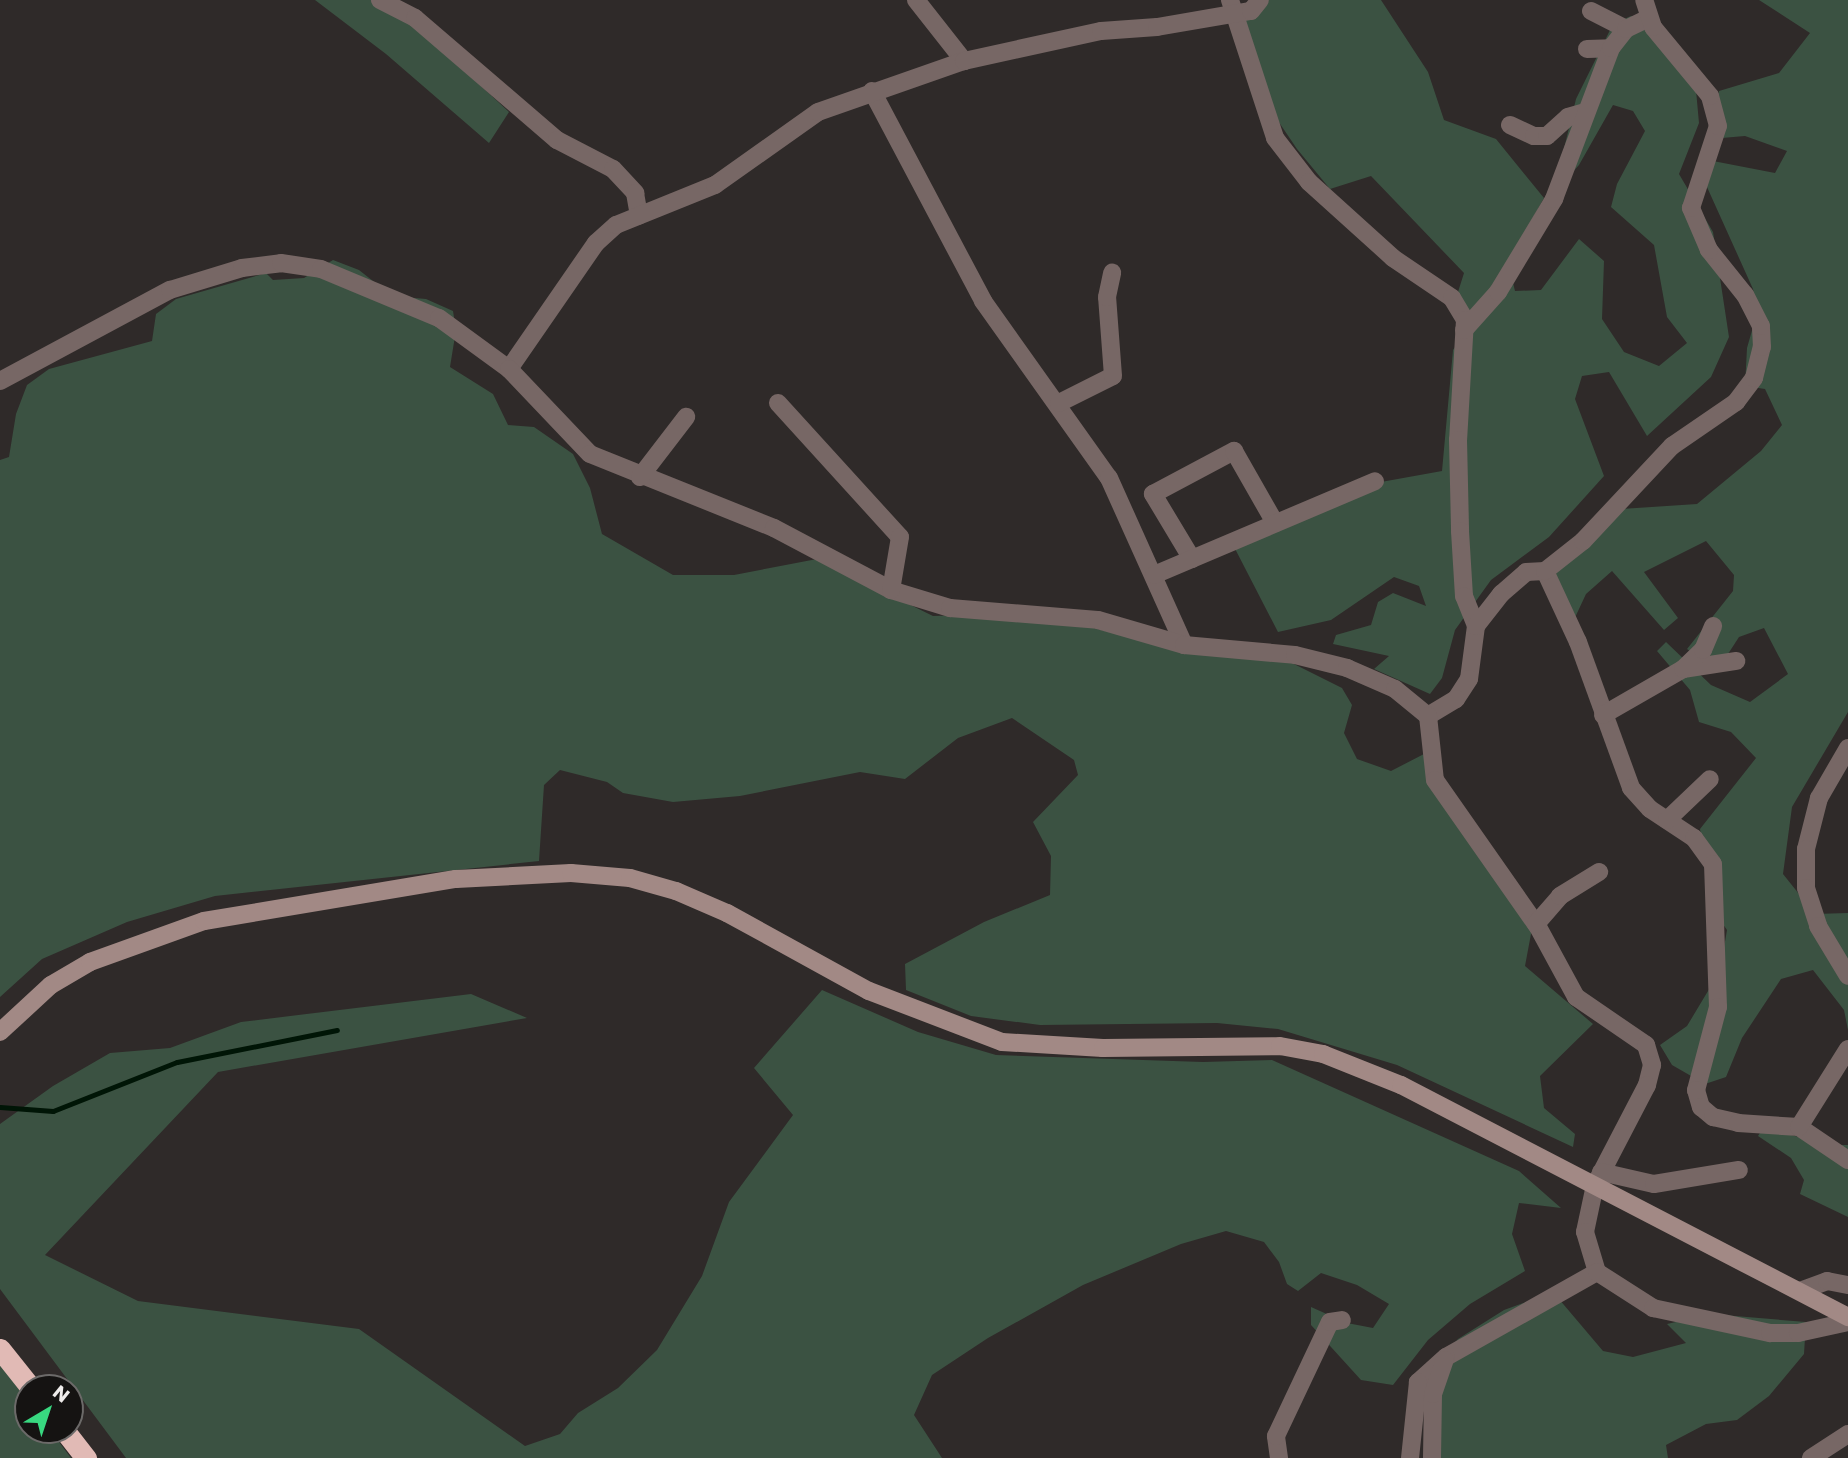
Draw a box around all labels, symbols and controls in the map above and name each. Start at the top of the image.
north arrow [14,1374,84,1444]
text: N [47,1379,75,1409]

